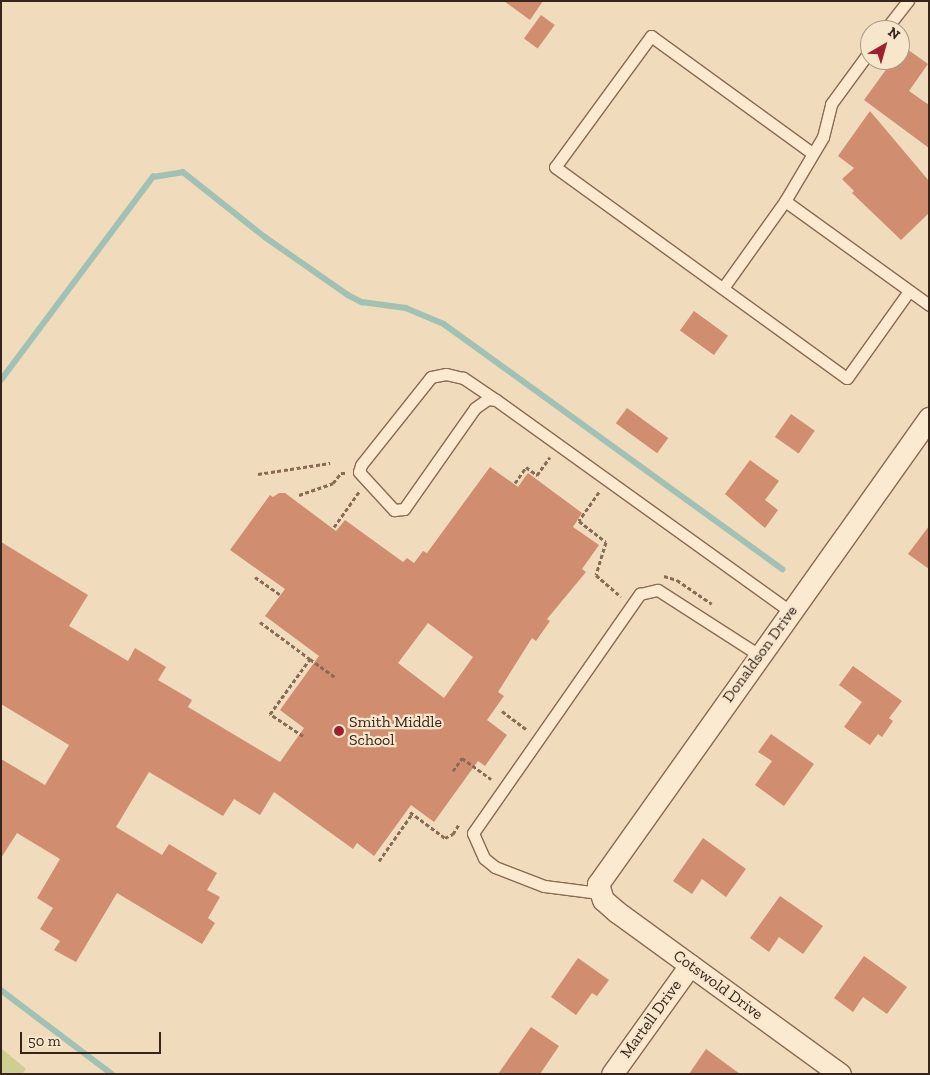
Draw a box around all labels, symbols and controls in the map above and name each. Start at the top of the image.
north arrow [860,20,910,70]
text: N [884,24,903,44]
street label: Donaldson Drive [718,602,802,706]
place label: Smith Middle School [349,712,442,750]
marker: Smith Middle School [333,725,345,737]
street label: Cotswold Drive [669,946,767,1024]
street label: Martell Drive [616,976,686,1062]
scale bar [22,1022,164,1054]
text: 50 m [28,1032,61,1050]

